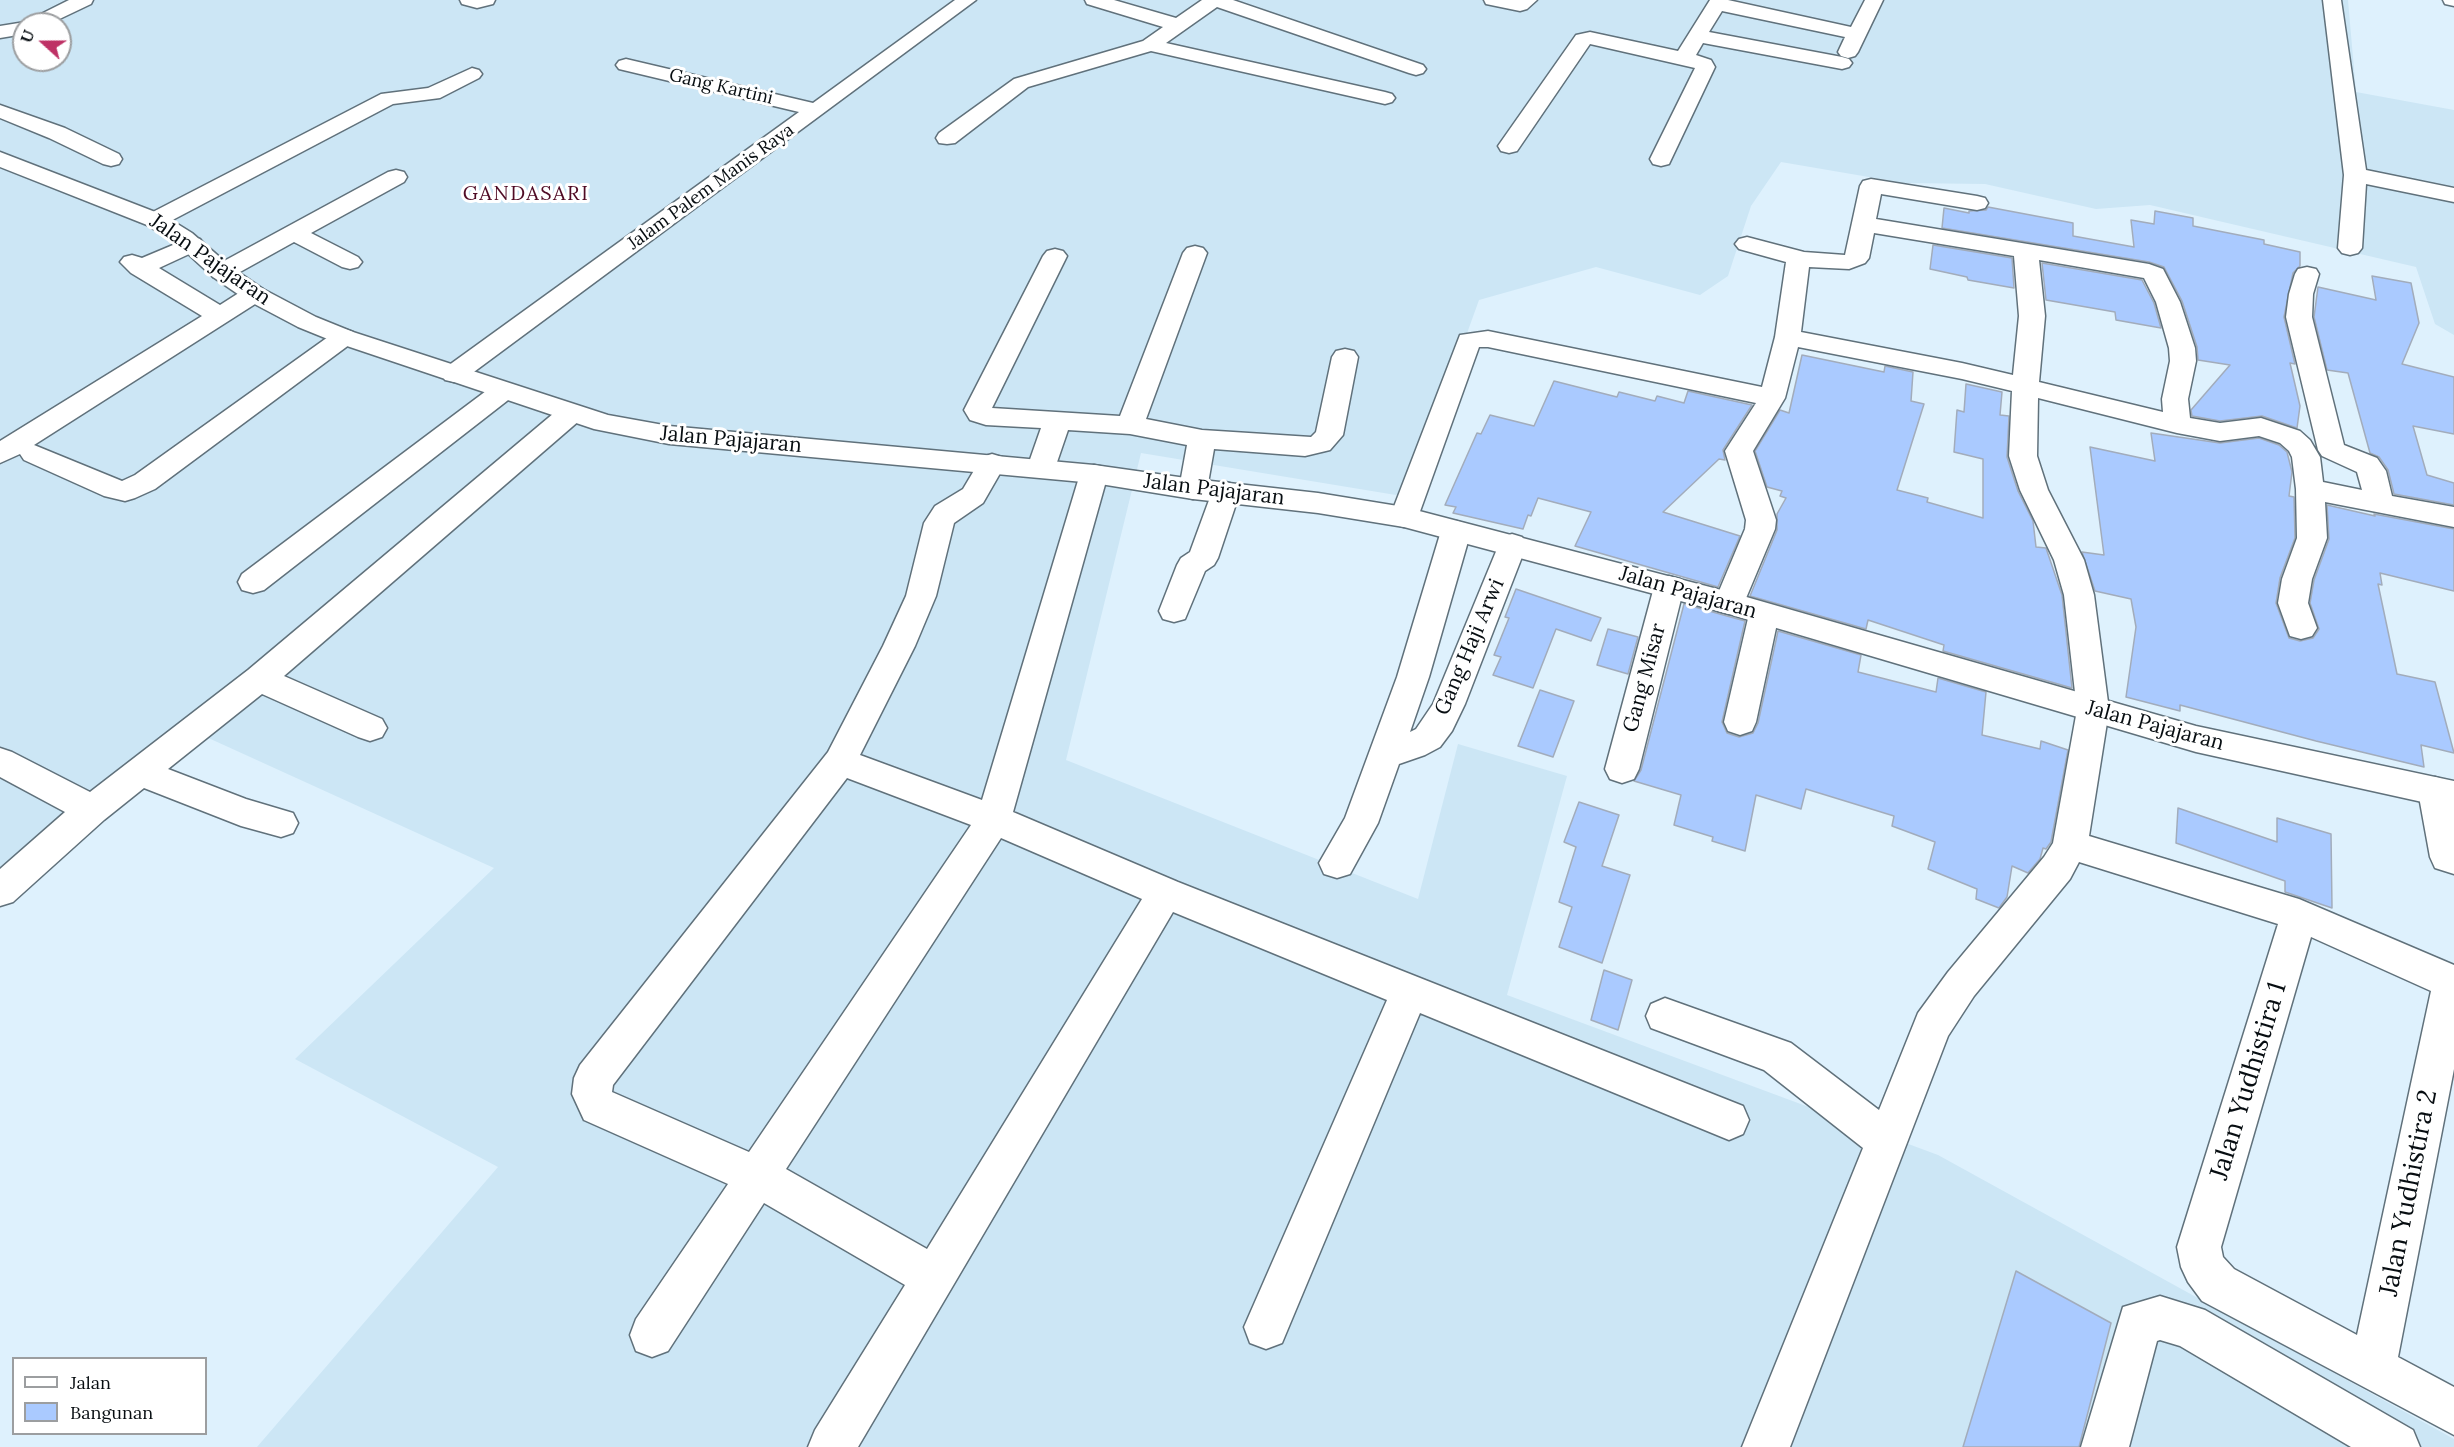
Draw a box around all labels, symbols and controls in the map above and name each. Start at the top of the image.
north arrow [12,12,72,72]
text: U [16,27,39,46]
street label: Gang Kartini [667,65,775,109]
street label: Jalam Palem Manis Raya [624,119,798,255]
district label: GANDASARI [463,182,589,206]
street label: Jalan Pajajaran [145,209,275,311]
street label: Jalan Pajajaran [659,421,803,459]
street label: Jalan Pajajaran [1142,469,1286,511]
street label: Jalan Pajajaran [1616,561,1760,625]
street label: Gang Haji Arwi [1430,575,1510,719]
street label: Gang Misar [1618,621,1672,735]
street label: Jalan Pajajaran [2083,695,2227,757]
street label: Jalan Yudhistira 1 [2204,978,2294,1184]
street label: Jalan Yudhistira 2 [2374,1087,2444,1299]
legend [12,1357,207,1435]
text: Jalan [70,1371,111,1394]
text: Bangunan [70,1401,153,1424]

